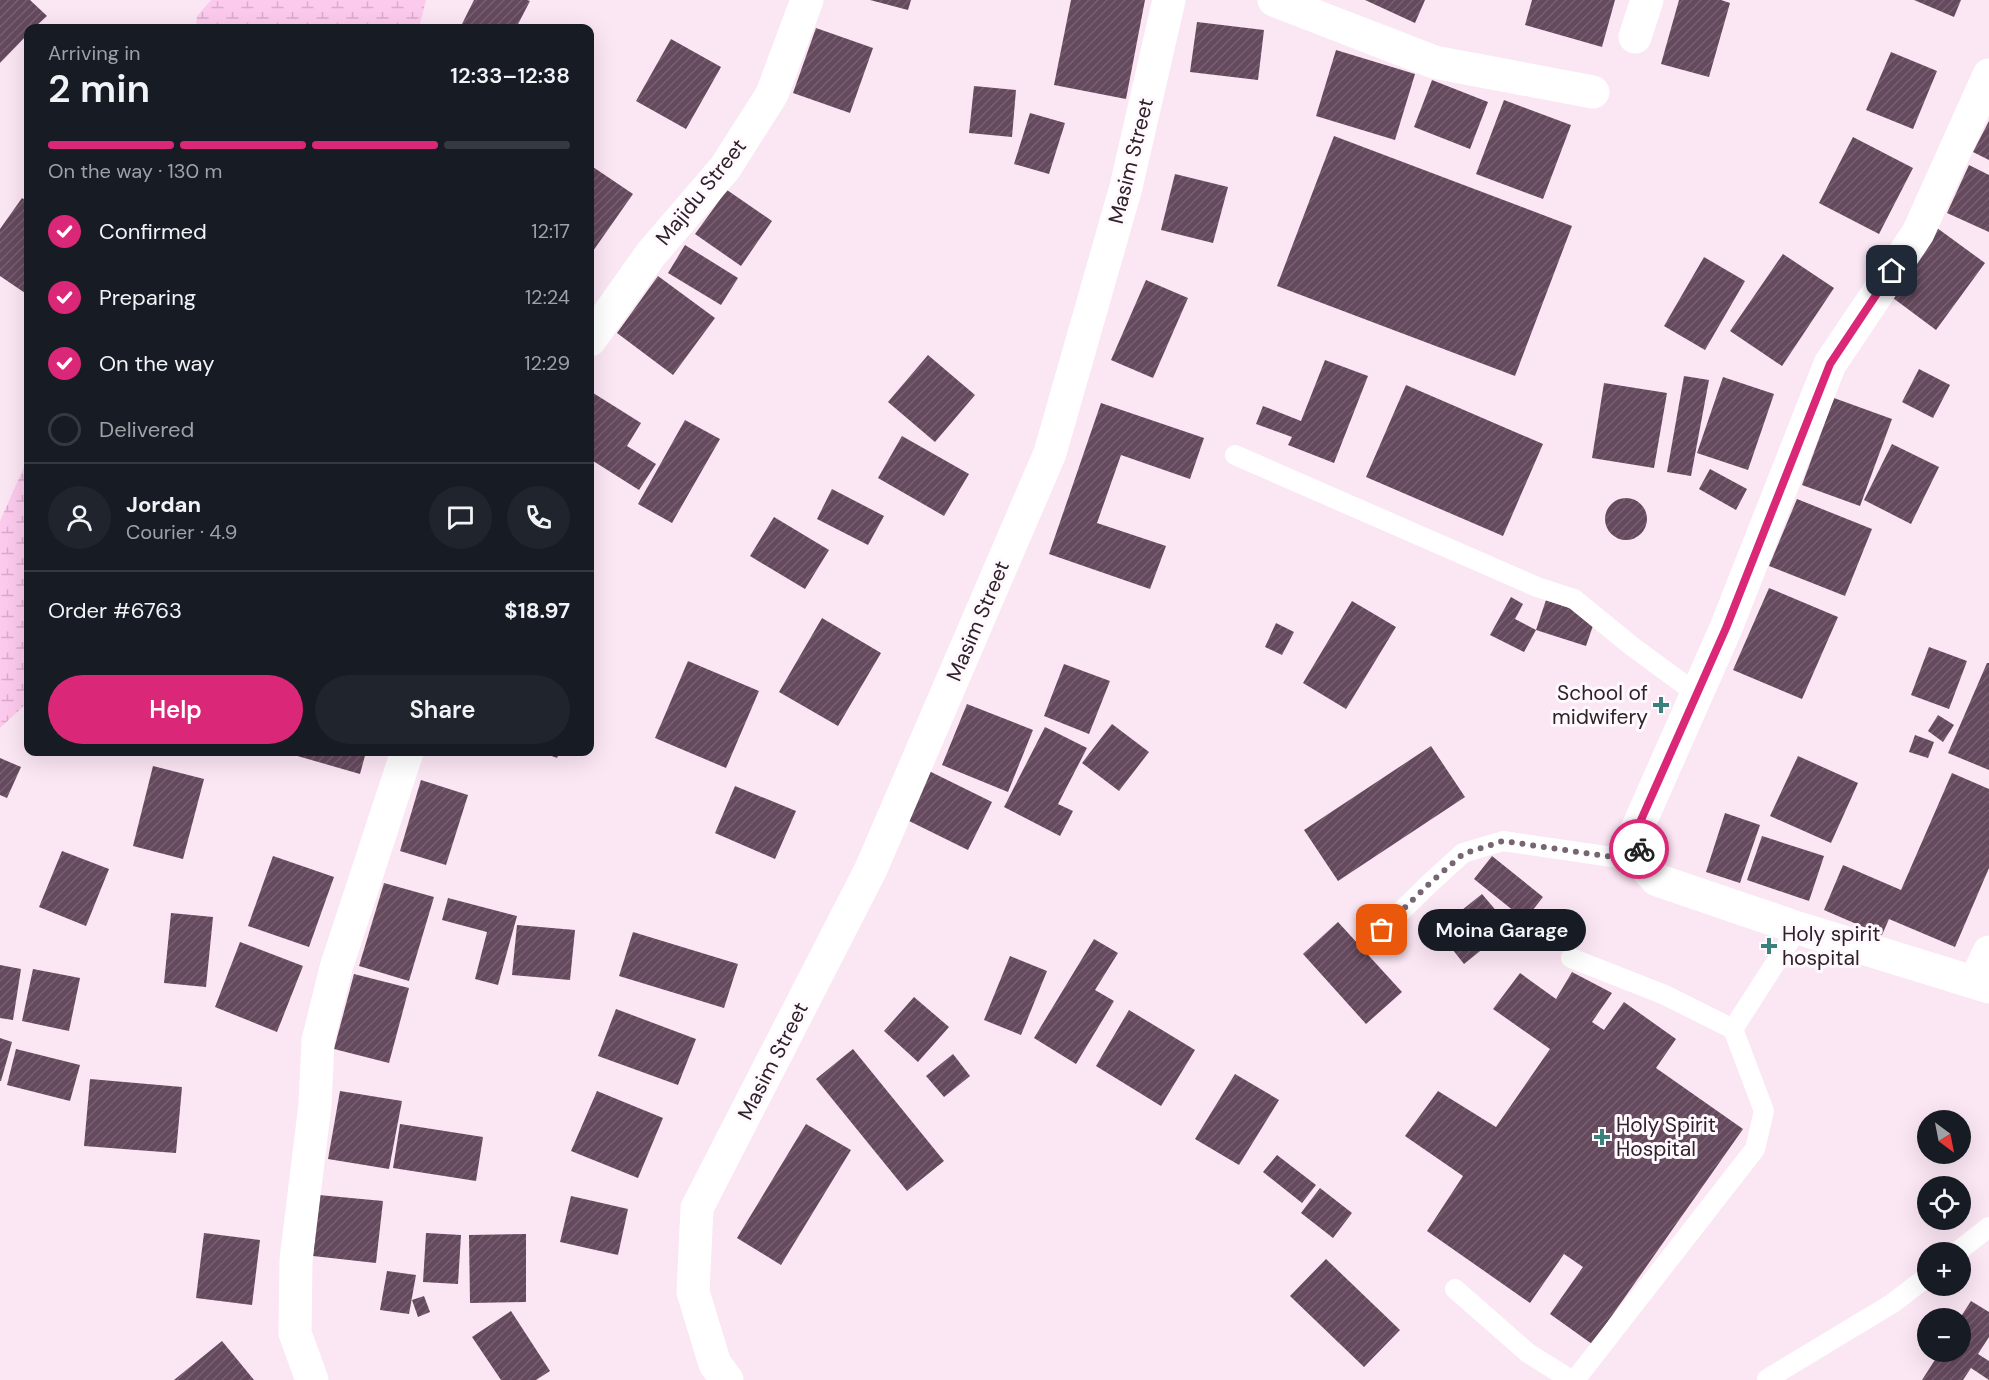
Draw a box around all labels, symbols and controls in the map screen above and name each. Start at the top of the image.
text: Arriving in [48,40,140,66]
text: 12:33–12:38 [450,61,570,90]
text: 2 min [48,63,150,114]
street label: Masim Street [1102,95,1160,227]
street label: Majidu Street [649,133,753,251]
text: On the way · 130 m [48,158,222,184]
icon: check [48,215,81,248]
text: Confirmed [99,217,207,246]
text: 12:17 [531,218,570,244]
pin [1866,245,1917,296]
icon: home [1875,254,1908,287]
icon: check [48,281,81,314]
text: Preparing [99,283,196,312]
text: 12:24 [525,284,570,310]
icon: check [48,347,81,380]
text: On the way [99,349,214,378]
text: 12:29 [524,350,570,376]
text: Delivered [99,415,194,444]
button: person [48,486,111,549]
button: chat [429,486,492,549]
button: phone [507,486,570,549]
text: Jordan [126,490,201,519]
text: Courier · 4.9 [126,519,237,545]
street label: Masim Street [940,556,1016,686]
text: Order #6763 [48,596,182,625]
text: $18.97 [504,596,570,625]
button: Help [48,675,303,744]
button: Share [315,675,570,744]
place label: School of midwifery [1552,679,1648,731]
marker: School of midwifery [1652,696,1670,714]
courier [1609,819,1669,879]
icon: bike [1623,833,1656,866]
pin [1356,904,1407,955]
callout: Moina Garage [1418,909,1586,951]
icon: bag [1365,913,1398,946]
text: Moina Garage [1436,917,1568,943]
place label: Holy spirit hospital [1782,920,1880,972]
marker: Holy spirit hospital [1760,937,1778,955]
street label: Masim Street [731,997,815,1125]
north arrow [1917,1110,1971,1164]
map controls [1917,1110,1971,1362]
place label: Holy Spirit Hospital [1616,1111,1716,1163]
marker: Holy Spirit Hospital [1593,1128,1611,1146]
button: locate [1917,1176,1971,1230]
button: + [1917,1242,1971,1296]
button: − [1917,1308,1971,1362]

